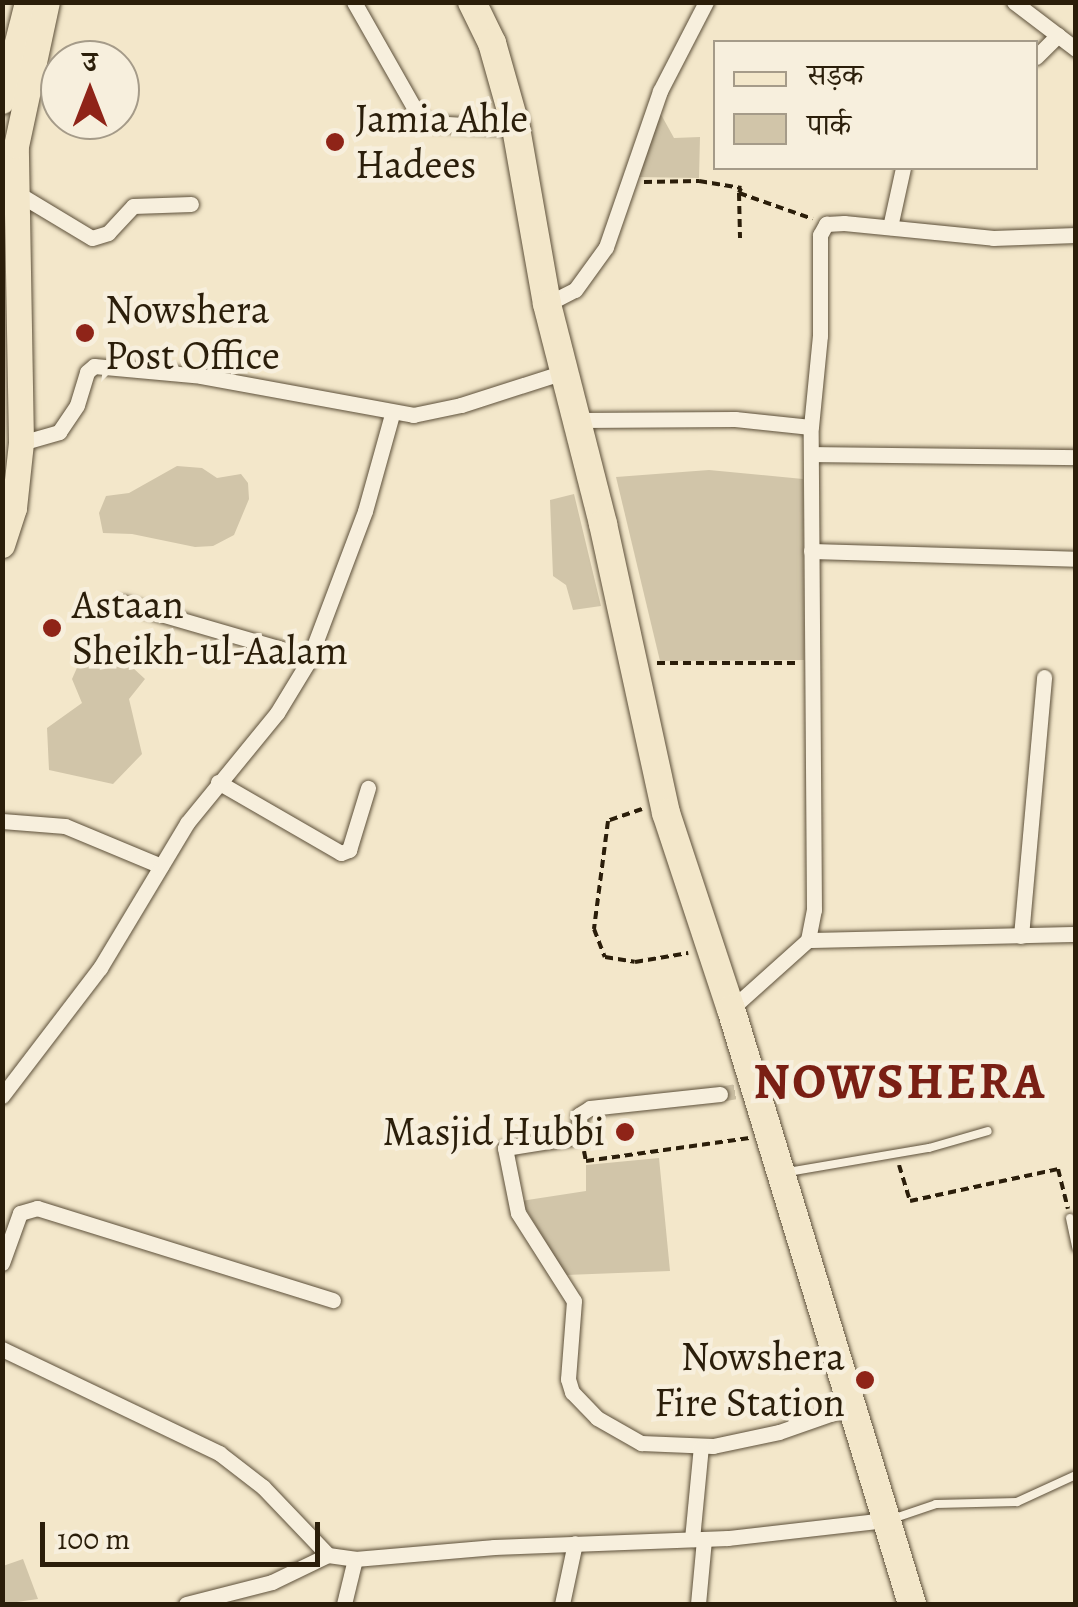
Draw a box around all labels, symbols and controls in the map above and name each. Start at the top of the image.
north arrow [40,40,140,140]
legend [713,40,1038,170]
text: उ [83,43,97,81]
text: सड़क [807,55,863,95]
place label: Jamia Ahle Hadees [355,95,528,189]
text: पार्क [807,105,851,145]
marker: Jamia Ahle Hadees [324,131,346,153]
place label: Nowshera Post Office [105,286,280,380]
marker: Nowshera Post Office [74,322,96,344]
place label: Astaan Sheikh-ul-Aalam [72,581,348,675]
marker: Astaan Sheikh-ul-Aalam [41,617,63,639]
district label: NOWSHERA [753,1052,1047,1112]
place label: Masjid Hubbi [382,1108,605,1156]
marker: Masjid Hubbi [614,1121,636,1143]
place label: Nowshera Fire Station [654,1333,845,1427]
marker: Nowshera Fire Station [854,1369,876,1391]
scale bar [45,1502,325,1564]
text: 100 m [57,1519,130,1559]

